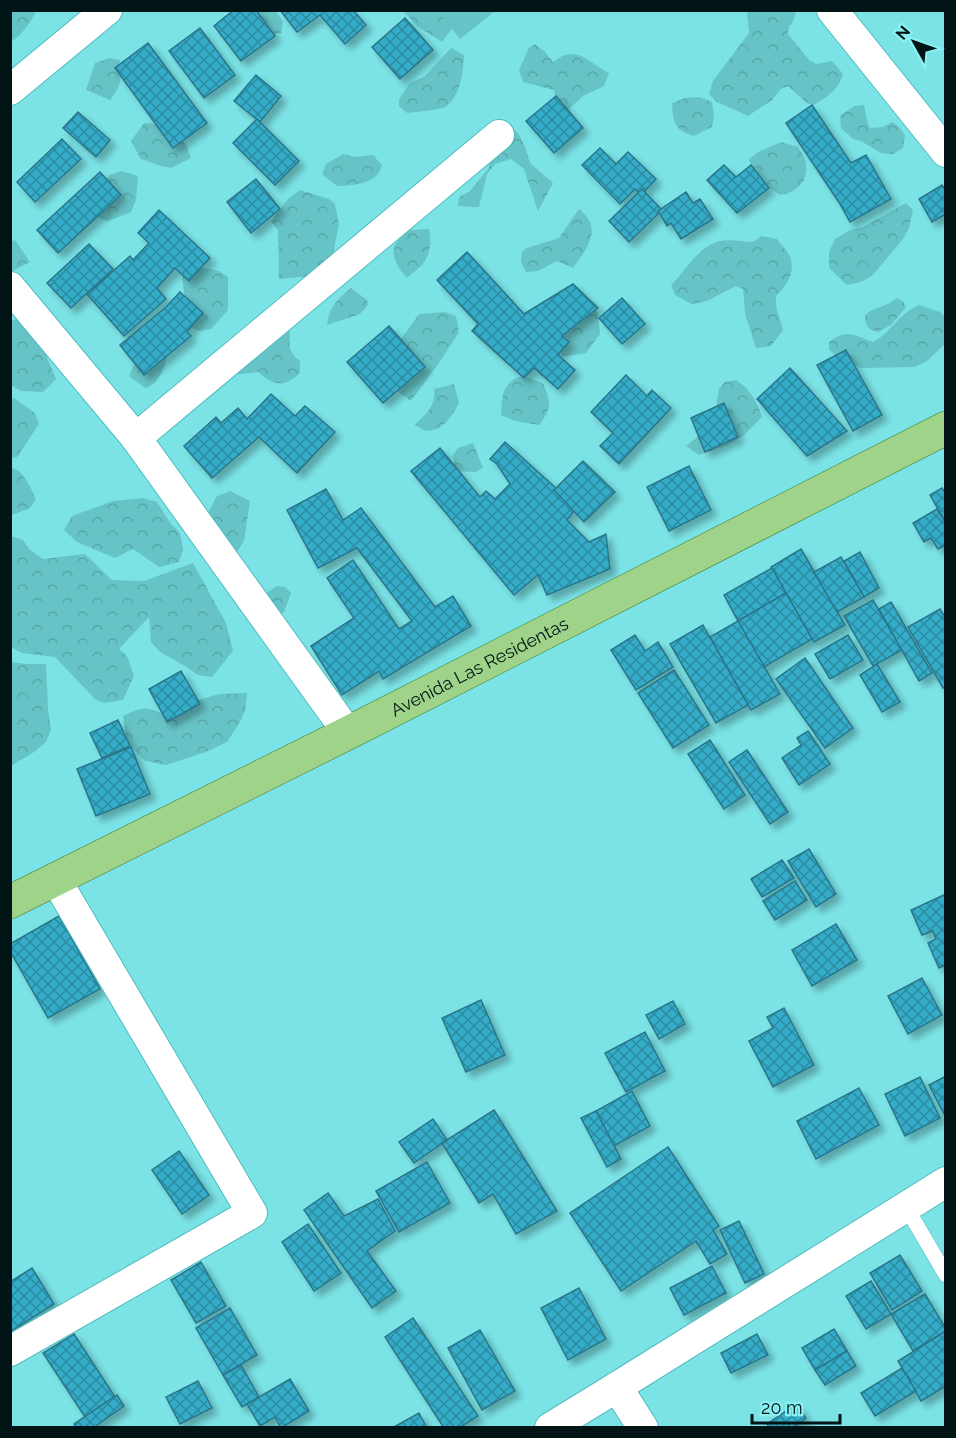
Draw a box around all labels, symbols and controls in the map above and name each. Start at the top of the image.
north arrow [884,12,944,72]
text: N [892,22,914,43]
street label: Avenida Las Residentas [387,612,572,720]
scale bar [752,1387,840,1425]
text: 20 m [761,1397,803,1418]

